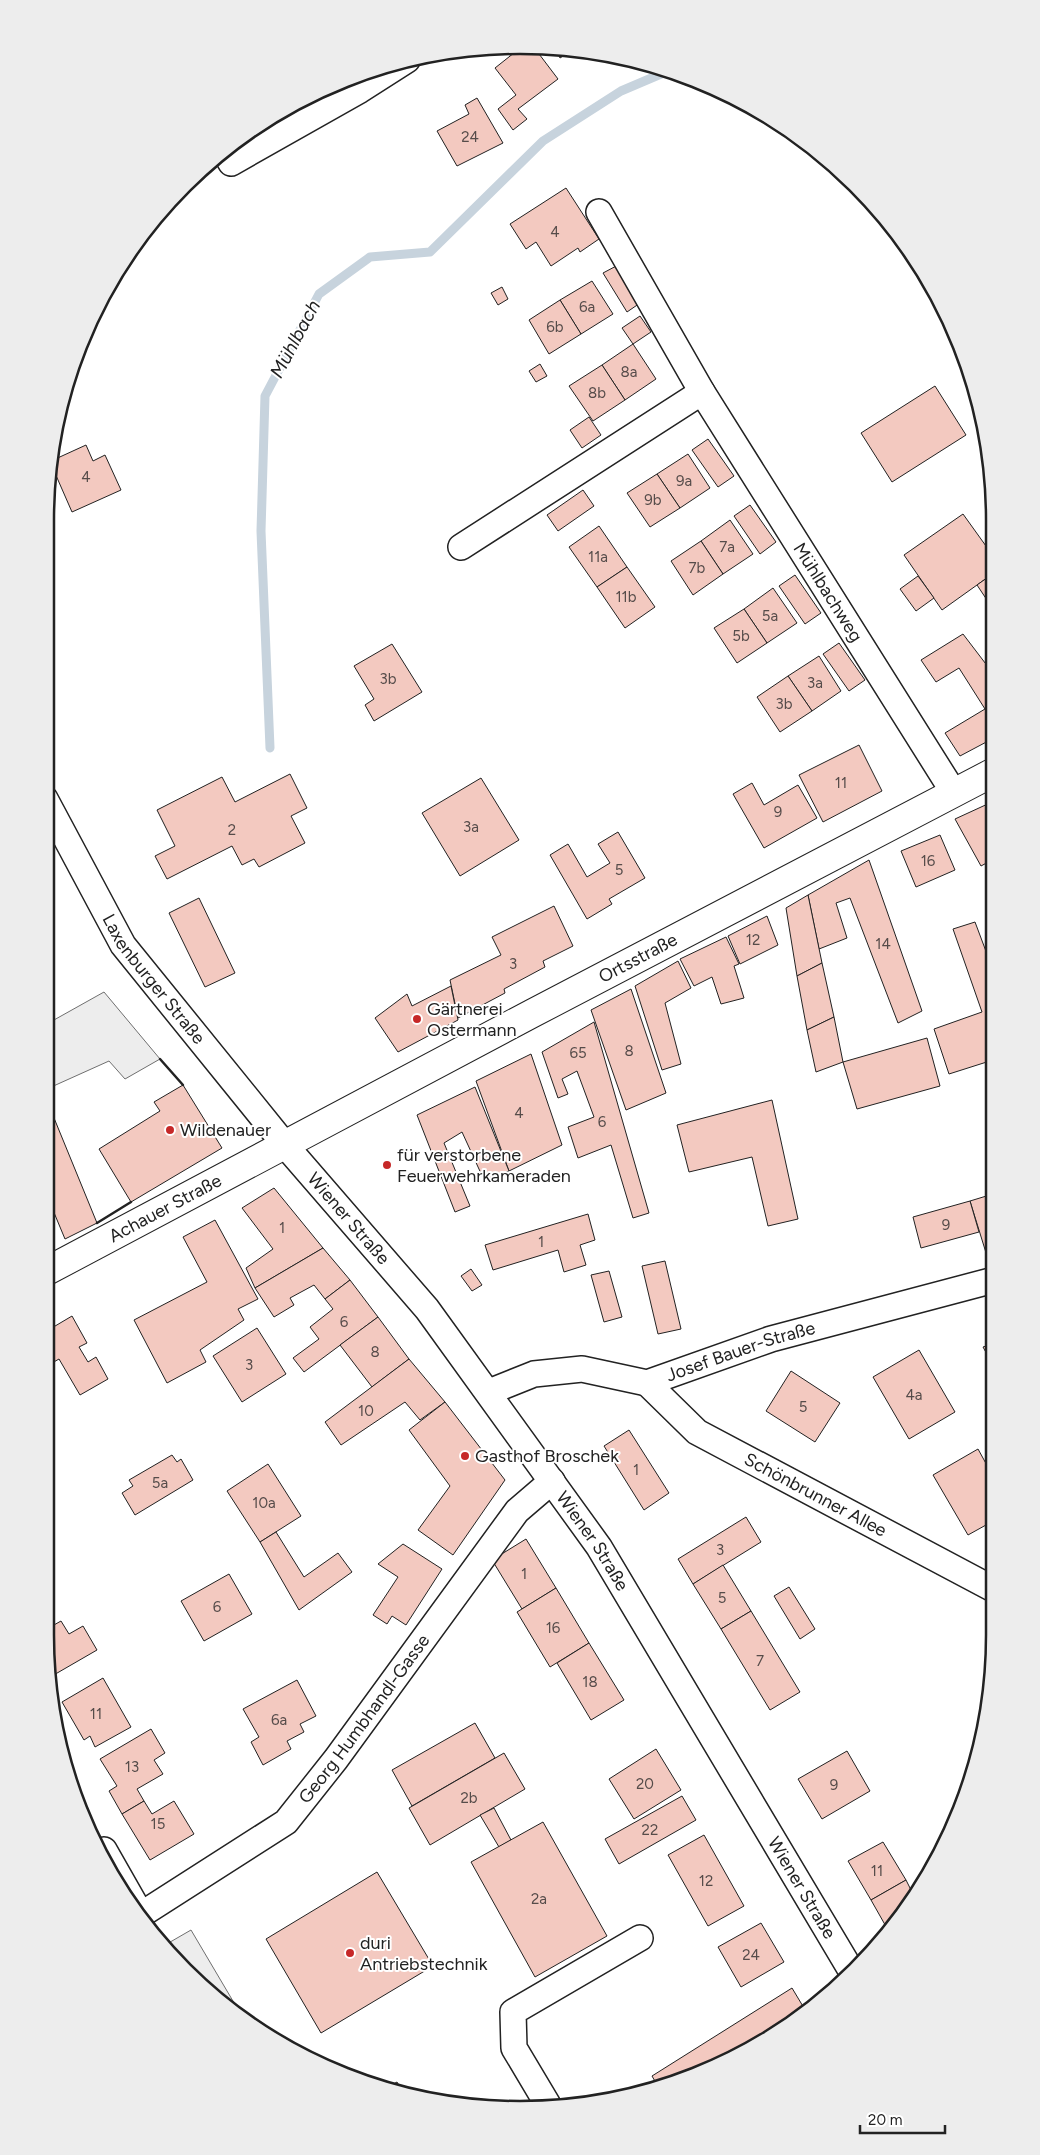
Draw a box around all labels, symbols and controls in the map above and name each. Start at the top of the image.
house number: 24 [461,128,479,146]
house number: 4 [550,223,560,241]
water label: Mühlbach [265,296,325,382]
house number: 6a [579,298,595,316]
house number: 6b [546,318,564,336]
house number: 8a [621,363,637,381]
house number: 8b [588,384,606,402]
house number: 4 [81,468,91,486]
house number: 9a [676,472,692,490]
house number: 9b [644,491,662,509]
house number: 7a [719,538,735,556]
street label: Mühlbachweg [789,539,867,646]
house number: 11a [588,548,608,566]
house number: 7b [689,559,706,577]
house number: 11b [615,588,637,606]
house number: 5a [762,607,778,625]
house number: 5b [732,627,750,645]
house number: 3b [380,670,397,688]
house number: 3a [807,674,823,692]
house number: 3b [776,695,793,713]
house number: 11 [835,774,847,792]
house number: 9 [774,803,782,821]
house number: 3a [463,818,479,836]
house number: 2 [228,821,236,839]
house number: 16 [921,852,936,870]
house number: 5 [615,861,623,879]
street label: Laxenburger Straße [98,910,210,1049]
street label: Ortsstraße [595,928,681,988]
house number: 12 [746,931,760,949]
house number: 14 [875,935,891,953]
house number: 3 [509,955,517,973]
place label: Gärtnerei Ostermann [427,998,517,1041]
marker: Gärtnerei Ostermann [411,1013,423,1025]
house number: 8 [624,1042,634,1060]
house number: 65 [569,1044,587,1062]
house number: 4 [514,1104,524,1122]
house number: 6 [598,1113,607,1131]
place label: Wildenauer [180,1119,271,1141]
marker: Wildenauer [164,1124,176,1136]
place label: für verstorbene Feuerwehrkameraden [397,1144,571,1187]
marker: für verstorbene Feuerwehrkameraden [381,1159,393,1171]
street label: Wiener Straße [303,1168,395,1269]
street label: Achauer Straße [105,1169,225,1247]
house number: 9 [942,1216,950,1234]
house number: 1 [279,1219,285,1237]
house number: 1 [538,1233,544,1251]
house number: 6 [340,1313,349,1331]
street label: Josef Bauer-Straße [663,1317,818,1386]
house number: 8 [370,1343,380,1361]
house number: 3 [245,1356,253,1374]
house number: 4a [906,1386,922,1404]
house number: 5 [799,1398,807,1416]
house number: 10 [358,1402,374,1420]
place label: Gasthof Broschek [475,1445,619,1467]
street label: Schönbrunner Allee [740,1448,891,1542]
marker: Gasthof Broschek [459,1450,471,1462]
house number: 1 [633,1461,639,1479]
house number: 5a [152,1474,168,1492]
street label: Wiener Straße [551,1487,634,1595]
house number: 10a [252,1494,276,1512]
house number: 3 [716,1541,724,1559]
house number: 1 [521,1565,527,1583]
house number: 5 [718,1589,726,1607]
house number: 6 [213,1598,222,1616]
house number: 16 [546,1619,561,1637]
street label: Georg Humbhandl-Gasse [294,1630,434,1808]
house number: 7 [756,1652,764,1670]
house number: 18 [582,1673,598,1691]
house number: 11 [90,1705,102,1723]
house number: 6a [271,1711,287,1729]
house number: 13 [125,1758,139,1776]
house number: 20 [636,1775,654,1793]
house number: 9 [830,1776,838,1794]
house number: 2b [460,1789,478,1807]
house number: 15 [151,1815,165,1833]
house number: 22 [642,1821,658,1839]
street label: Wiener Straße [763,1833,841,1943]
house number: 11 [871,1862,883,1880]
house number: 12 [699,1872,713,1890]
house number: 2a [531,1890,547,1908]
place label: duri Antriebstechnik [360,1932,488,1975]
house number: 24 [742,1946,760,1964]
marker: duri Antriebstechnik [344,1947,356,1959]
scale bar [860,2102,945,2134]
text: 20 m [868,2111,902,2129]

